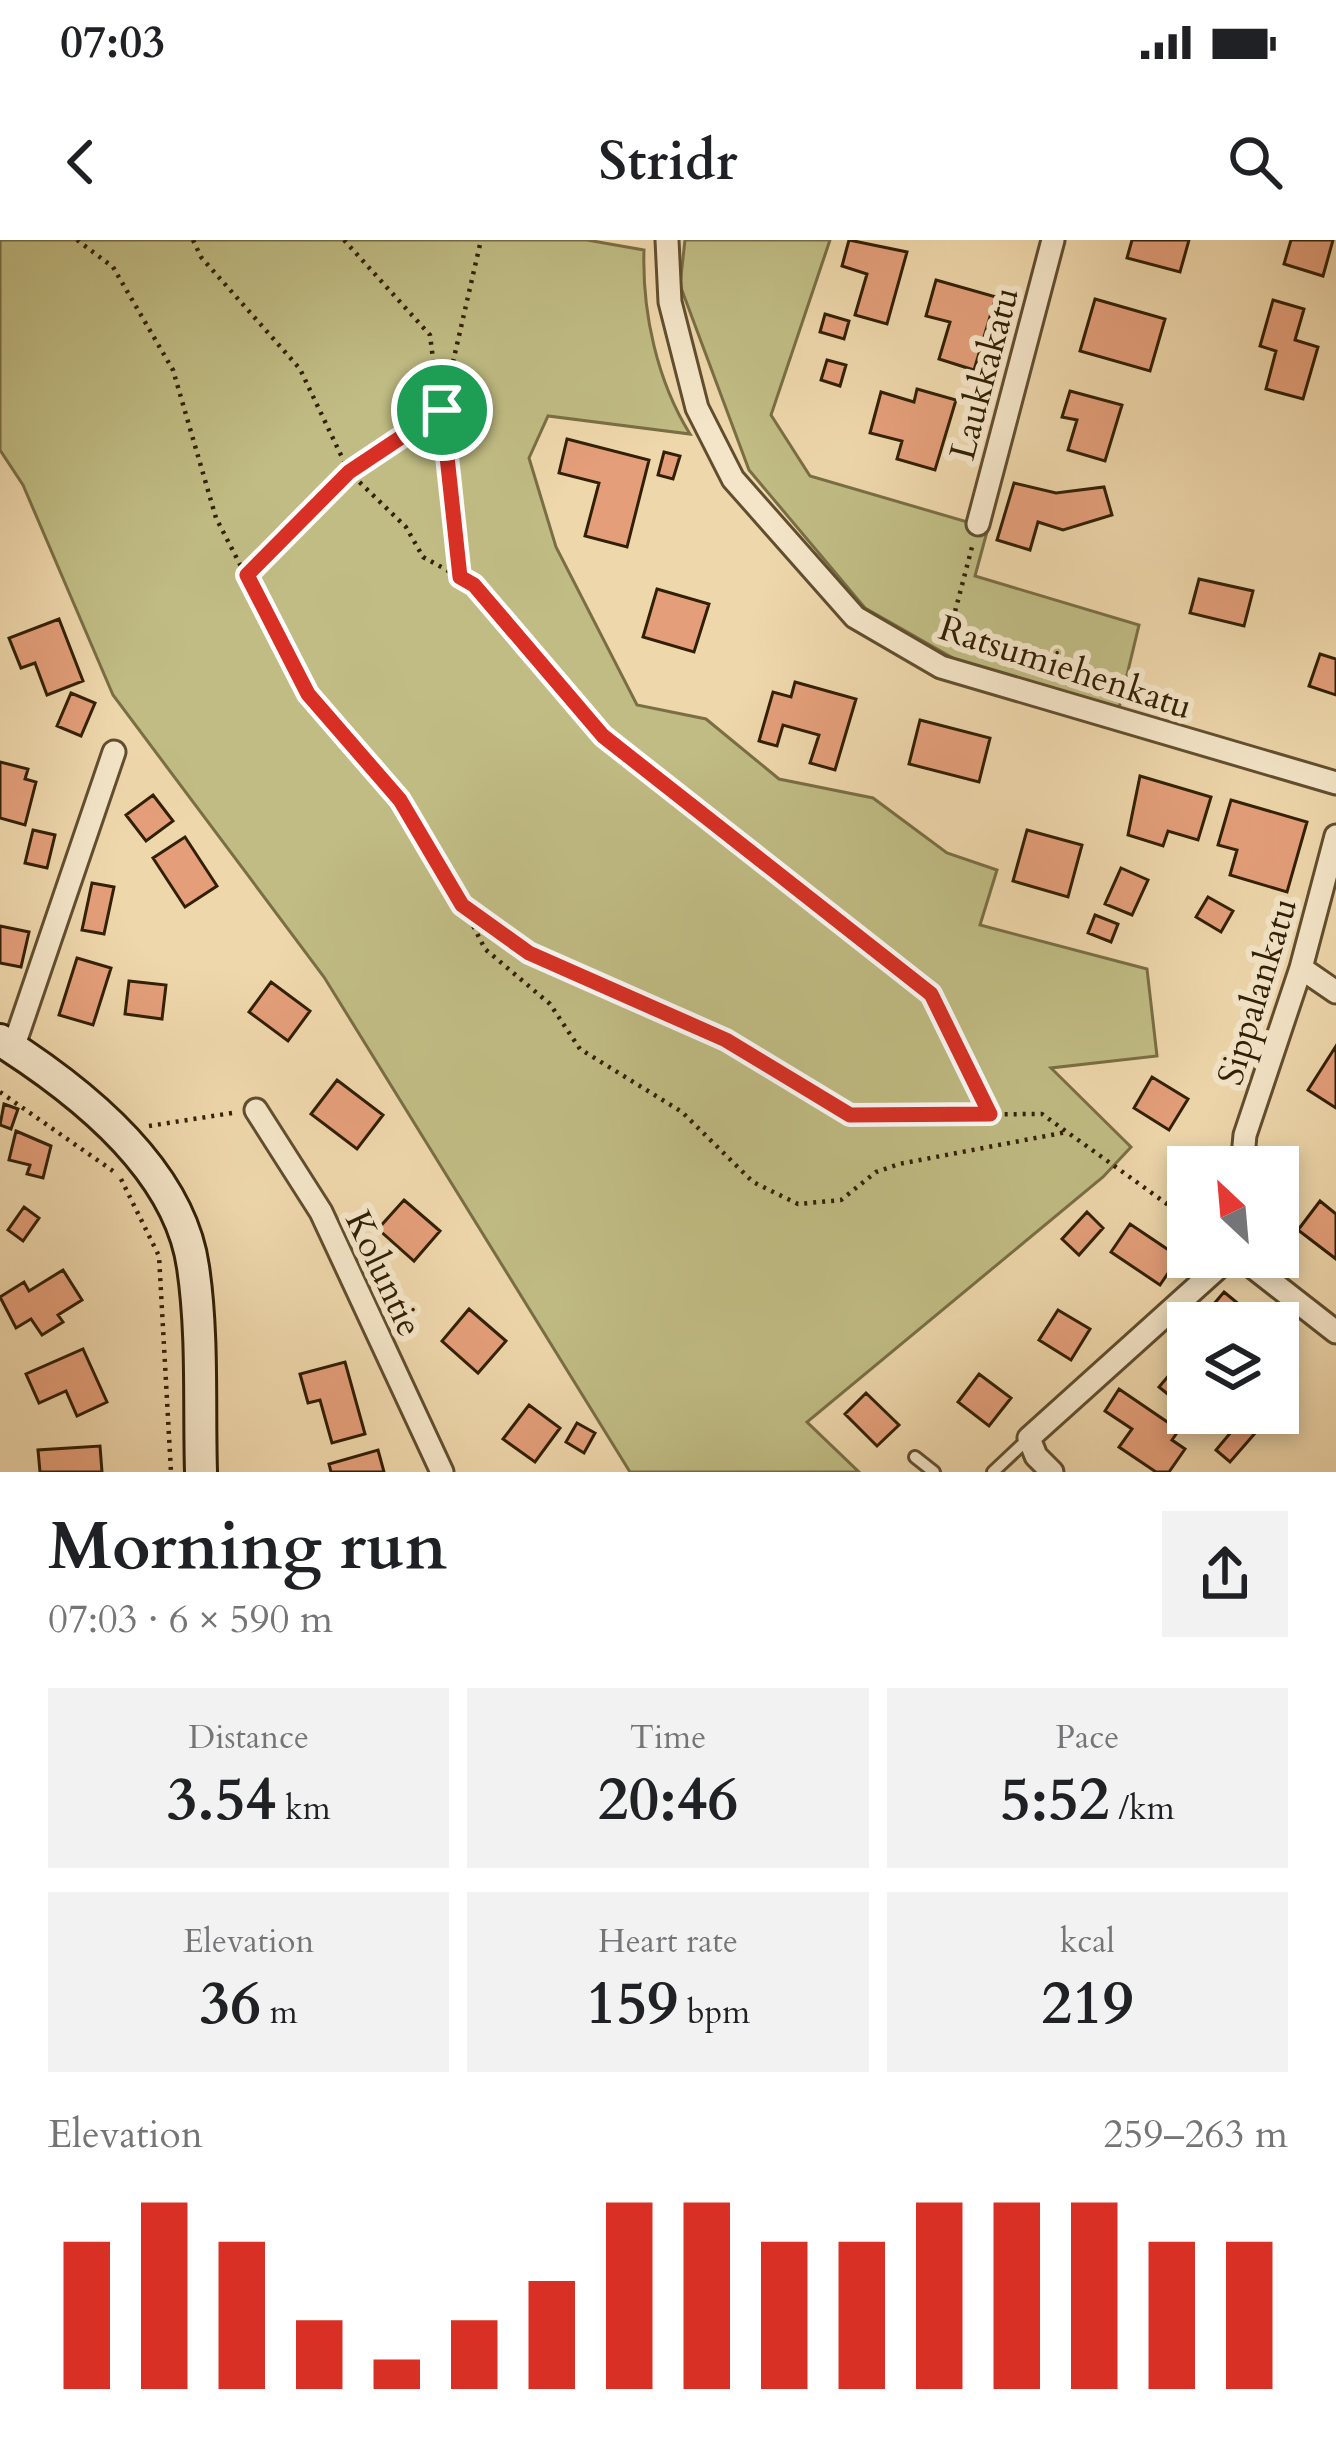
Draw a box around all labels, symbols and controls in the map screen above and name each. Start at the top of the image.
text: 07:03 [60,12,165,73]
text: Stridr [598,126,738,199]
icon: back [48,129,114,195]
icon: search [1222,129,1288,195]
street label: Laukkakatu [938,281,1031,465]
pin [391,359,493,461]
icon: arrive [409,377,475,443]
street label: Ratsumiehenkatu [933,603,1198,731]
street label: Sippalankatu [1206,892,1309,1091]
north arrow [1167,1146,1299,1278]
map controls [1167,1146,1299,1434]
street label: Koluntie [333,1203,434,1344]
button: layers [1167,1302,1299,1434]
text: Morning run [48,1503,447,1592]
button: share [1162,1511,1288,1637]
text: 07:03 · 6 × 590 m [48,1593,333,1646]
text: Distance [188,1715,309,1760]
text: Time [630,1715,706,1760]
text: Pace [1055,1715,1119,1760]
text: 3.54 [167,1760,276,1841]
text: 20:46 [598,1760,738,1841]
text: 5:52 [1000,1760,1110,1841]
text: km [276,1786,331,1831]
text: /km [1110,1786,1175,1831]
text: Elevation [183,1919,314,1964]
text: Heart rate [598,1919,738,1964]
text: kcal [1060,1919,1115,1964]
text: 36 [200,1964,261,2045]
text: 159 [586,1964,678,2045]
text: 219 [1041,1964,1133,2045]
text: m [261,1990,298,2035]
text: bpm [678,1990,750,2035]
text: Elevation [48,2108,203,2161]
text: 259–263 m [1103,2108,1288,2161]

